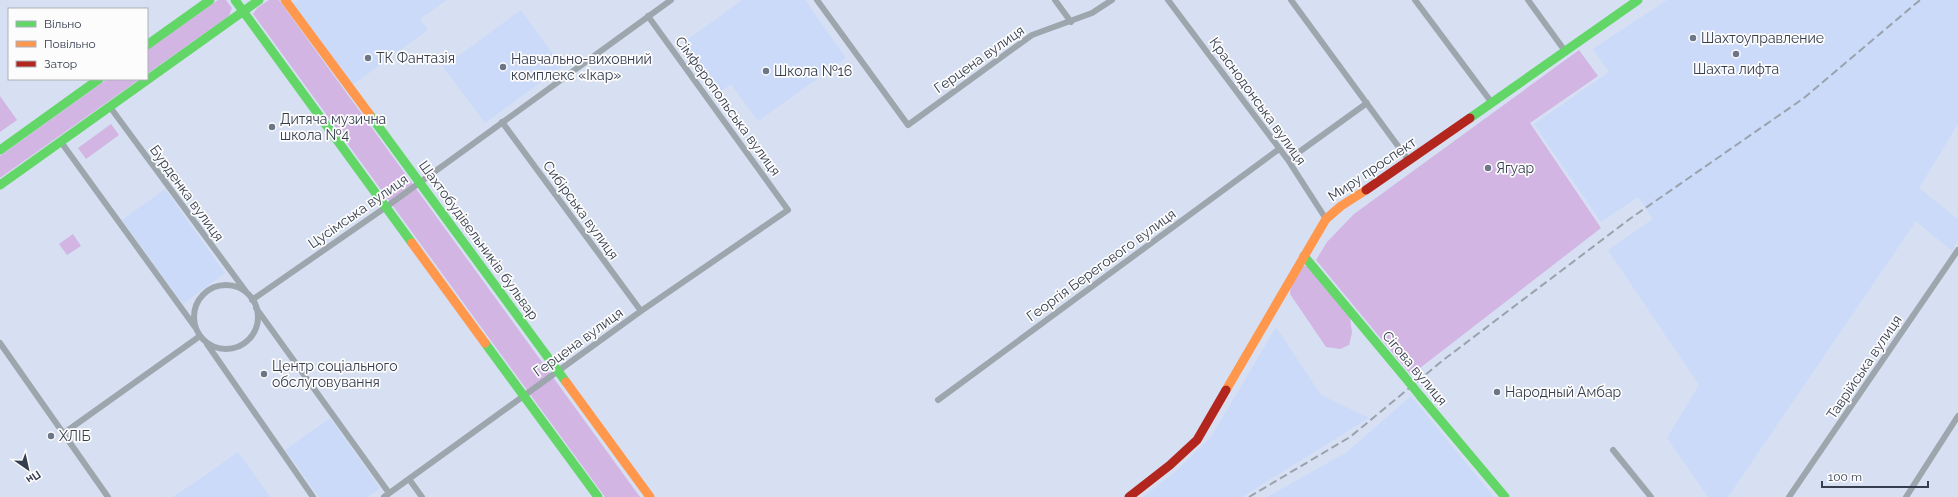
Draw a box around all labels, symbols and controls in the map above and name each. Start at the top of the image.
legend [8,8,148,80]
text: Вільно [44,17,81,31]
street label: Герцена вулиця [931,22,1027,96]
place label: Шахтоуправление [1701,30,1824,46]
street label: Сімферопольська вулиця [672,33,784,179]
marker: Шахтоуправление [1688,33,1698,43]
street label: Краснодонська вулиця [1206,34,1310,168]
text: Повільно [44,37,96,51]
marker: Шахта лифта [1731,49,1741,59]
place label: ТК Фантазія [376,50,455,66]
place label: Навчально-виховний комплекс «Ікар» [511,51,652,83]
marker: ТК Фантазія [363,53,373,63]
text: Затор [44,57,77,71]
place label: Шахта лифта [1693,61,1779,77]
marker: Навчально-виховний комплекс «Ікар» [498,62,508,72]
place label: Школа №16 [774,63,852,79]
marker: Школа №16 [761,66,771,76]
place label: Дитяча музична школа №4 [280,111,386,143]
marker: Дитяча музична школа №4 [267,122,277,132]
street label: Миру проспект [1325,134,1419,204]
street label: Бурденка вулиця [147,142,227,244]
street label: Шахтобудівельників бульвар [416,157,542,323]
street label: Сибірська вулиця [540,158,622,262]
place label: Ягуар [1496,160,1535,176]
marker: Ягуар [1483,163,1493,173]
street label: Цусімська вулиця [305,171,411,251]
street label: Георгія Берегового вулиця [1023,206,1179,324]
street label: Герцена вулиця [530,304,626,380]
street label: Таврійська вулиця [1823,312,1905,422]
street label: Сігова вулиця [1379,328,1451,408]
place label: Центр соціального обслуговування [272,358,398,390]
marker: Центр соціального обслуговування [259,369,269,379]
place label: Народный Амбар [1505,384,1622,400]
marker: Народный Амбар [1492,387,1502,397]
place label: ХЛІБ [59,428,91,444]
marker: ХЛІБ [46,431,56,441]
north arrow [8,449,48,489]
scale bar [1822,463,1928,489]
text: Пн [24,467,43,486]
text: 100 m [1828,470,1862,484]

